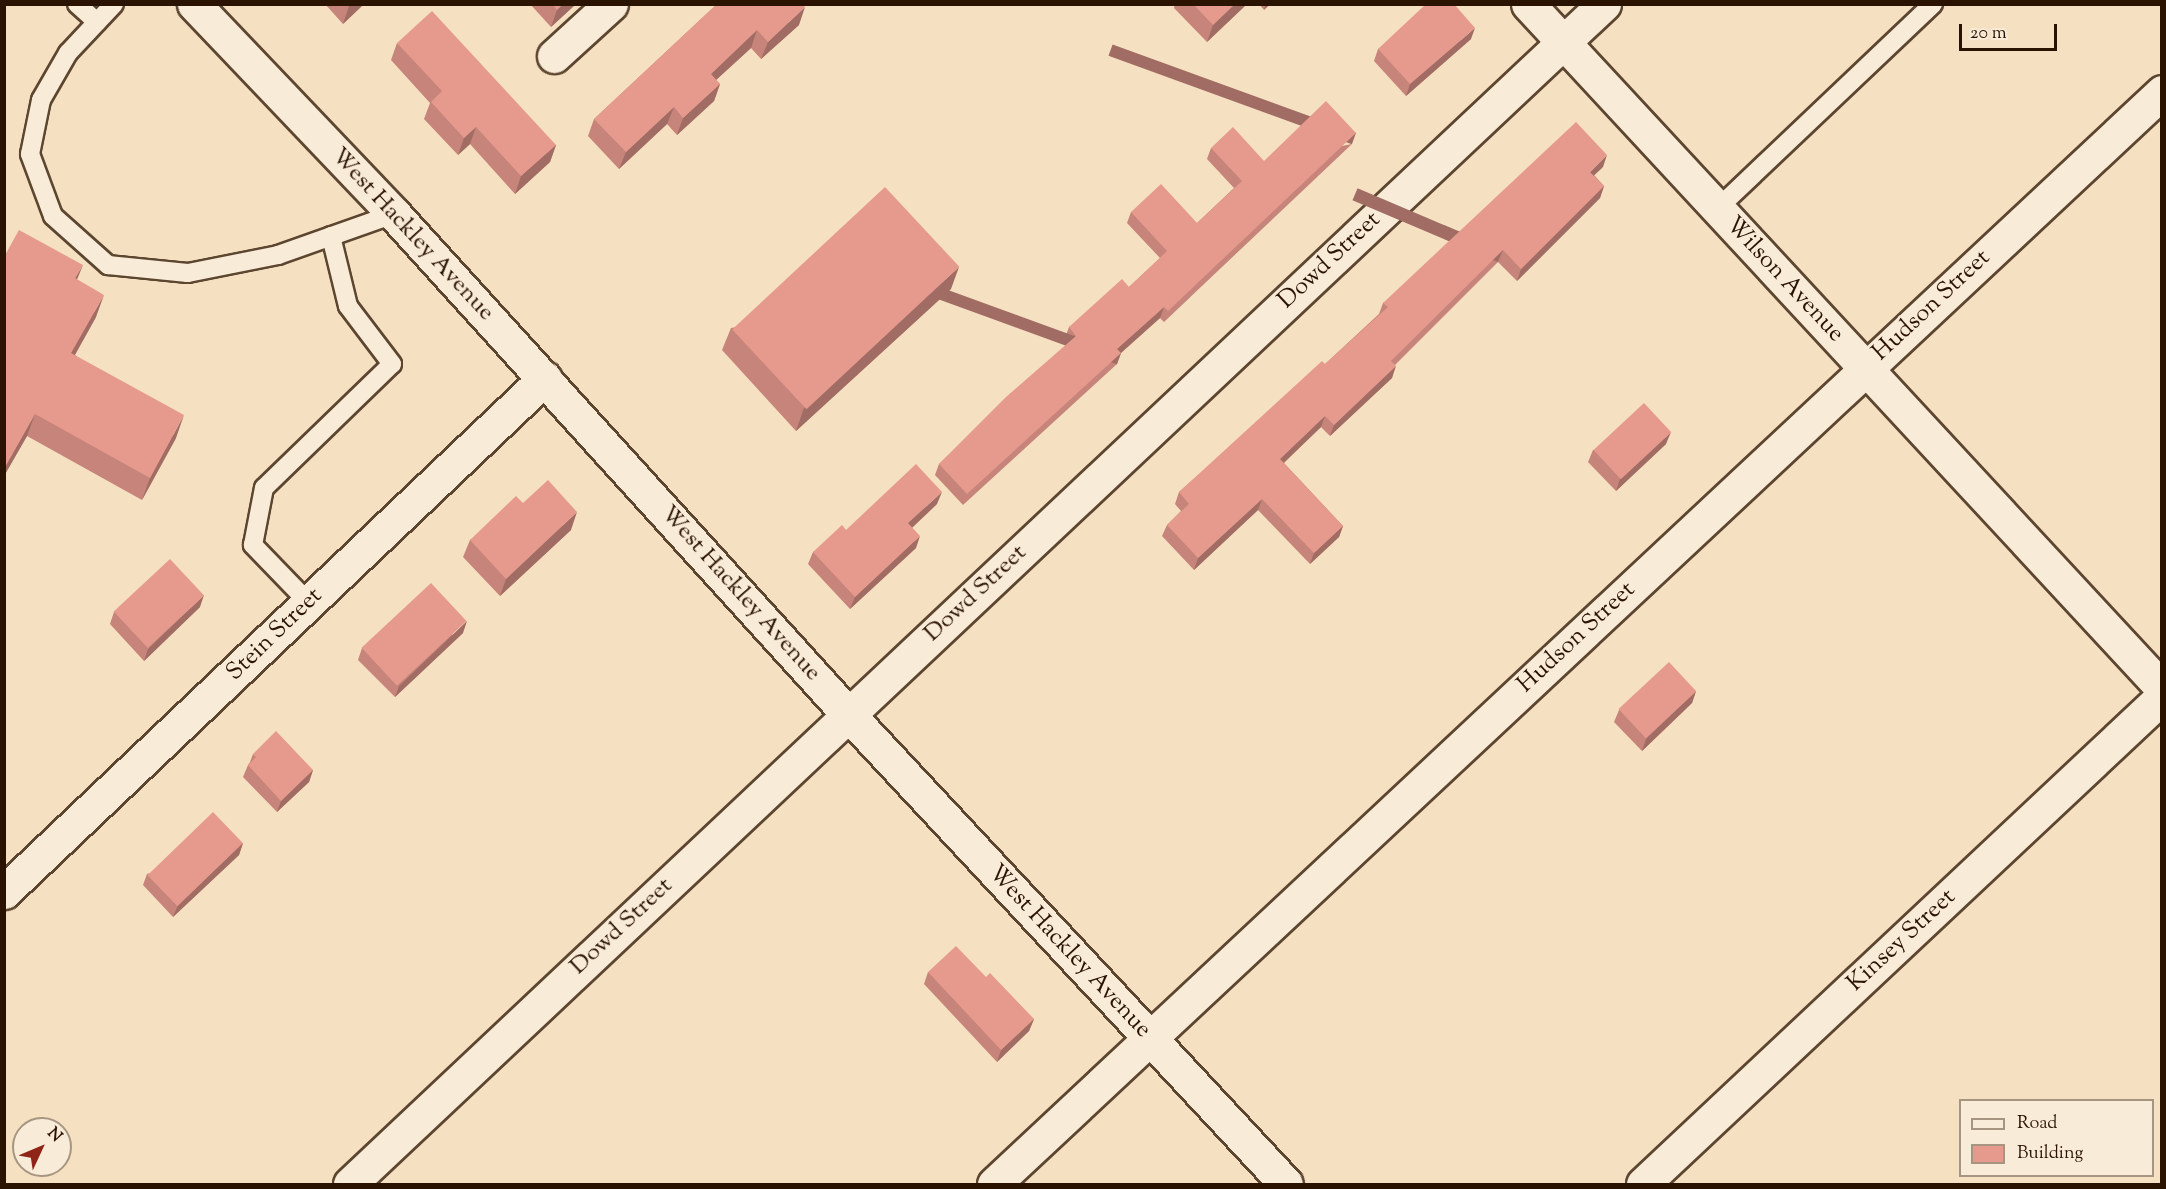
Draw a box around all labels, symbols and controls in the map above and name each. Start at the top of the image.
scale bar [1962,12,2060,50]
text: 20 m [1970,21,2007,47]
street label: West Hackley Avenue [324,142,500,328]
street label: Dowd Street [1273,206,1387,316]
street label: Wilson Avenue [1719,211,1849,349]
street label: Hudson Street [1867,244,1997,368]
street label: West Hackley Avenue [654,500,826,688]
street label: Dowd Street [919,539,1033,649]
street label: Hudson Street [1512,576,1642,700]
street label: Stein Street [221,582,329,688]
street label: West Hackley Avenue [981,859,1157,1045]
street label: Dowd Street [565,872,679,982]
street label: Kinsey Street [1842,884,1962,998]
legend [1959,1099,2154,1177]
text: Road [2017,1111,2057,1137]
north arrow [12,1117,72,1177]
text: N [41,1123,67,1148]
text: Building [2017,1141,2083,1167]

